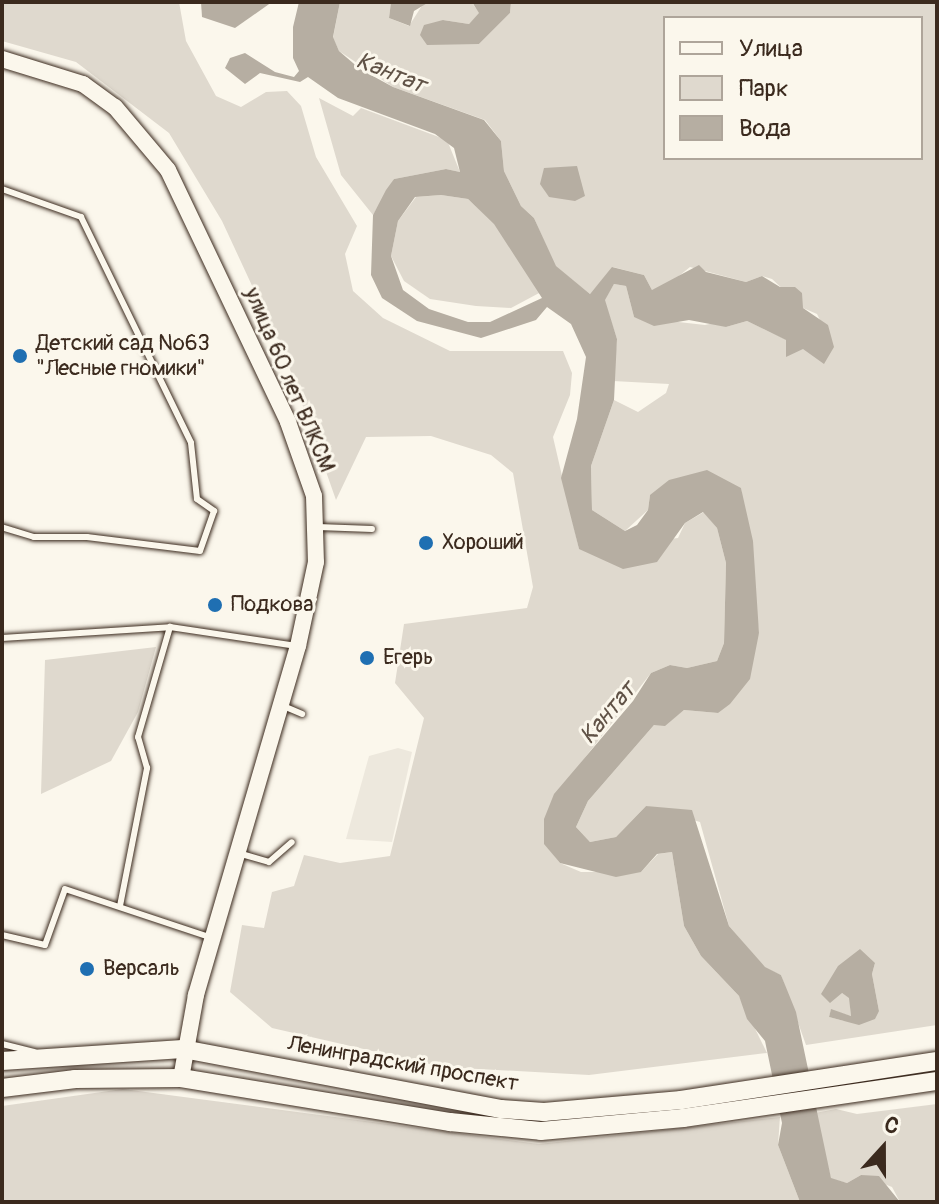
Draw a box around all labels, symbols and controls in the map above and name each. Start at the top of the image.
legend [663,16,923,160]
text: Улица [739,34,803,63]
water label: Кантат [352,46,430,100]
text: Парк [739,74,788,103]
text: Вода [739,114,791,143]
street label: улица 60 лет ВЛКСМ [238,284,340,476]
place label: Детский сад №63 "Лесные гномики" [36,330,210,382]
marker: Детский сад №63 "Лесные гномики" [11,347,29,365]
place label: Хороший [442,530,524,556]
marker: Хороший [417,534,435,552]
place label: Подкова [231,592,313,618]
marker: Подкова [206,596,224,614]
place label: Егерь [383,645,433,671]
marker: Егерь [358,649,376,667]
water label: Кантат [574,676,642,750]
place label: Версаль [103,956,180,982]
marker: Версаль [78,960,96,978]
street label: Ленинградский проспект [286,1031,520,1097]
north arrow [843,1108,923,1188]
text: С [880,1110,903,1141]

